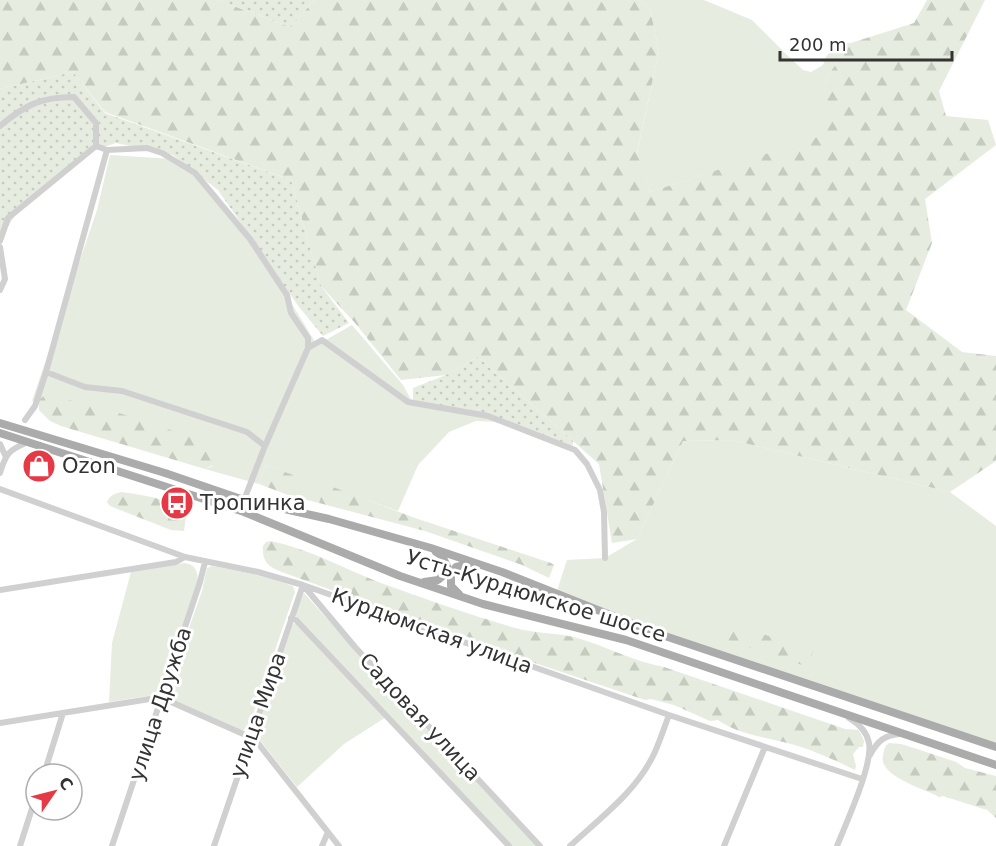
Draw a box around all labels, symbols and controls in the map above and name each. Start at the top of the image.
scale bar [780,24,952,62]
text: 200 m [789,34,847,55]
shop icon: Ozon [21,448,57,484]
place label: Ozon [62,454,116,478]
bus stop icon: Тропинка [159,485,195,521]
place label: Тропинка [199,491,306,515]
street label: Усть-Курдюмское шоссе [403,545,669,647]
street label: Курдюмская улица [328,584,536,678]
street label: улица Дружба [124,624,196,784]
street label: Садовая улица [355,648,485,786]
street label: улица Мира [225,649,291,781]
north arrow [24,762,84,822]
text: С [55,773,77,794]

